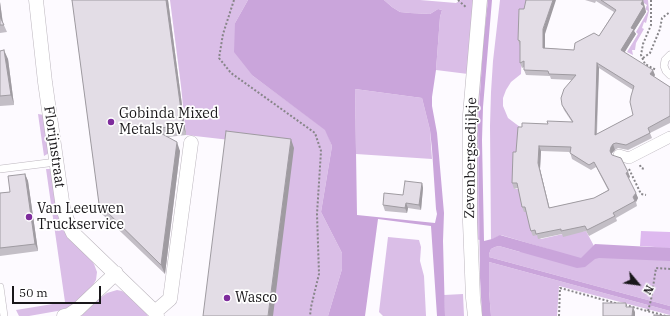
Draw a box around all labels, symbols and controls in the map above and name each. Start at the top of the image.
street label: Zevenbergsedijkje [462,97,480,219]
street label: Florijnstraat [40,105,68,189]
place label: Gobinda Mixed Metals BV [119,106,219,138]
marker: Gobinda Mixed Metals BV [106,117,116,127]
place label: Van Leeuwen Truckservice [37,201,124,234]
marker: Van Leeuwen Truckservice [24,212,34,222]
north arrow [618,264,658,304]
scale bar [14,278,103,304]
text: N [640,283,657,297]
text: 50 m [19,285,48,300]
place label: Wasco [235,290,277,306]
marker: Wasco [222,293,232,303]

